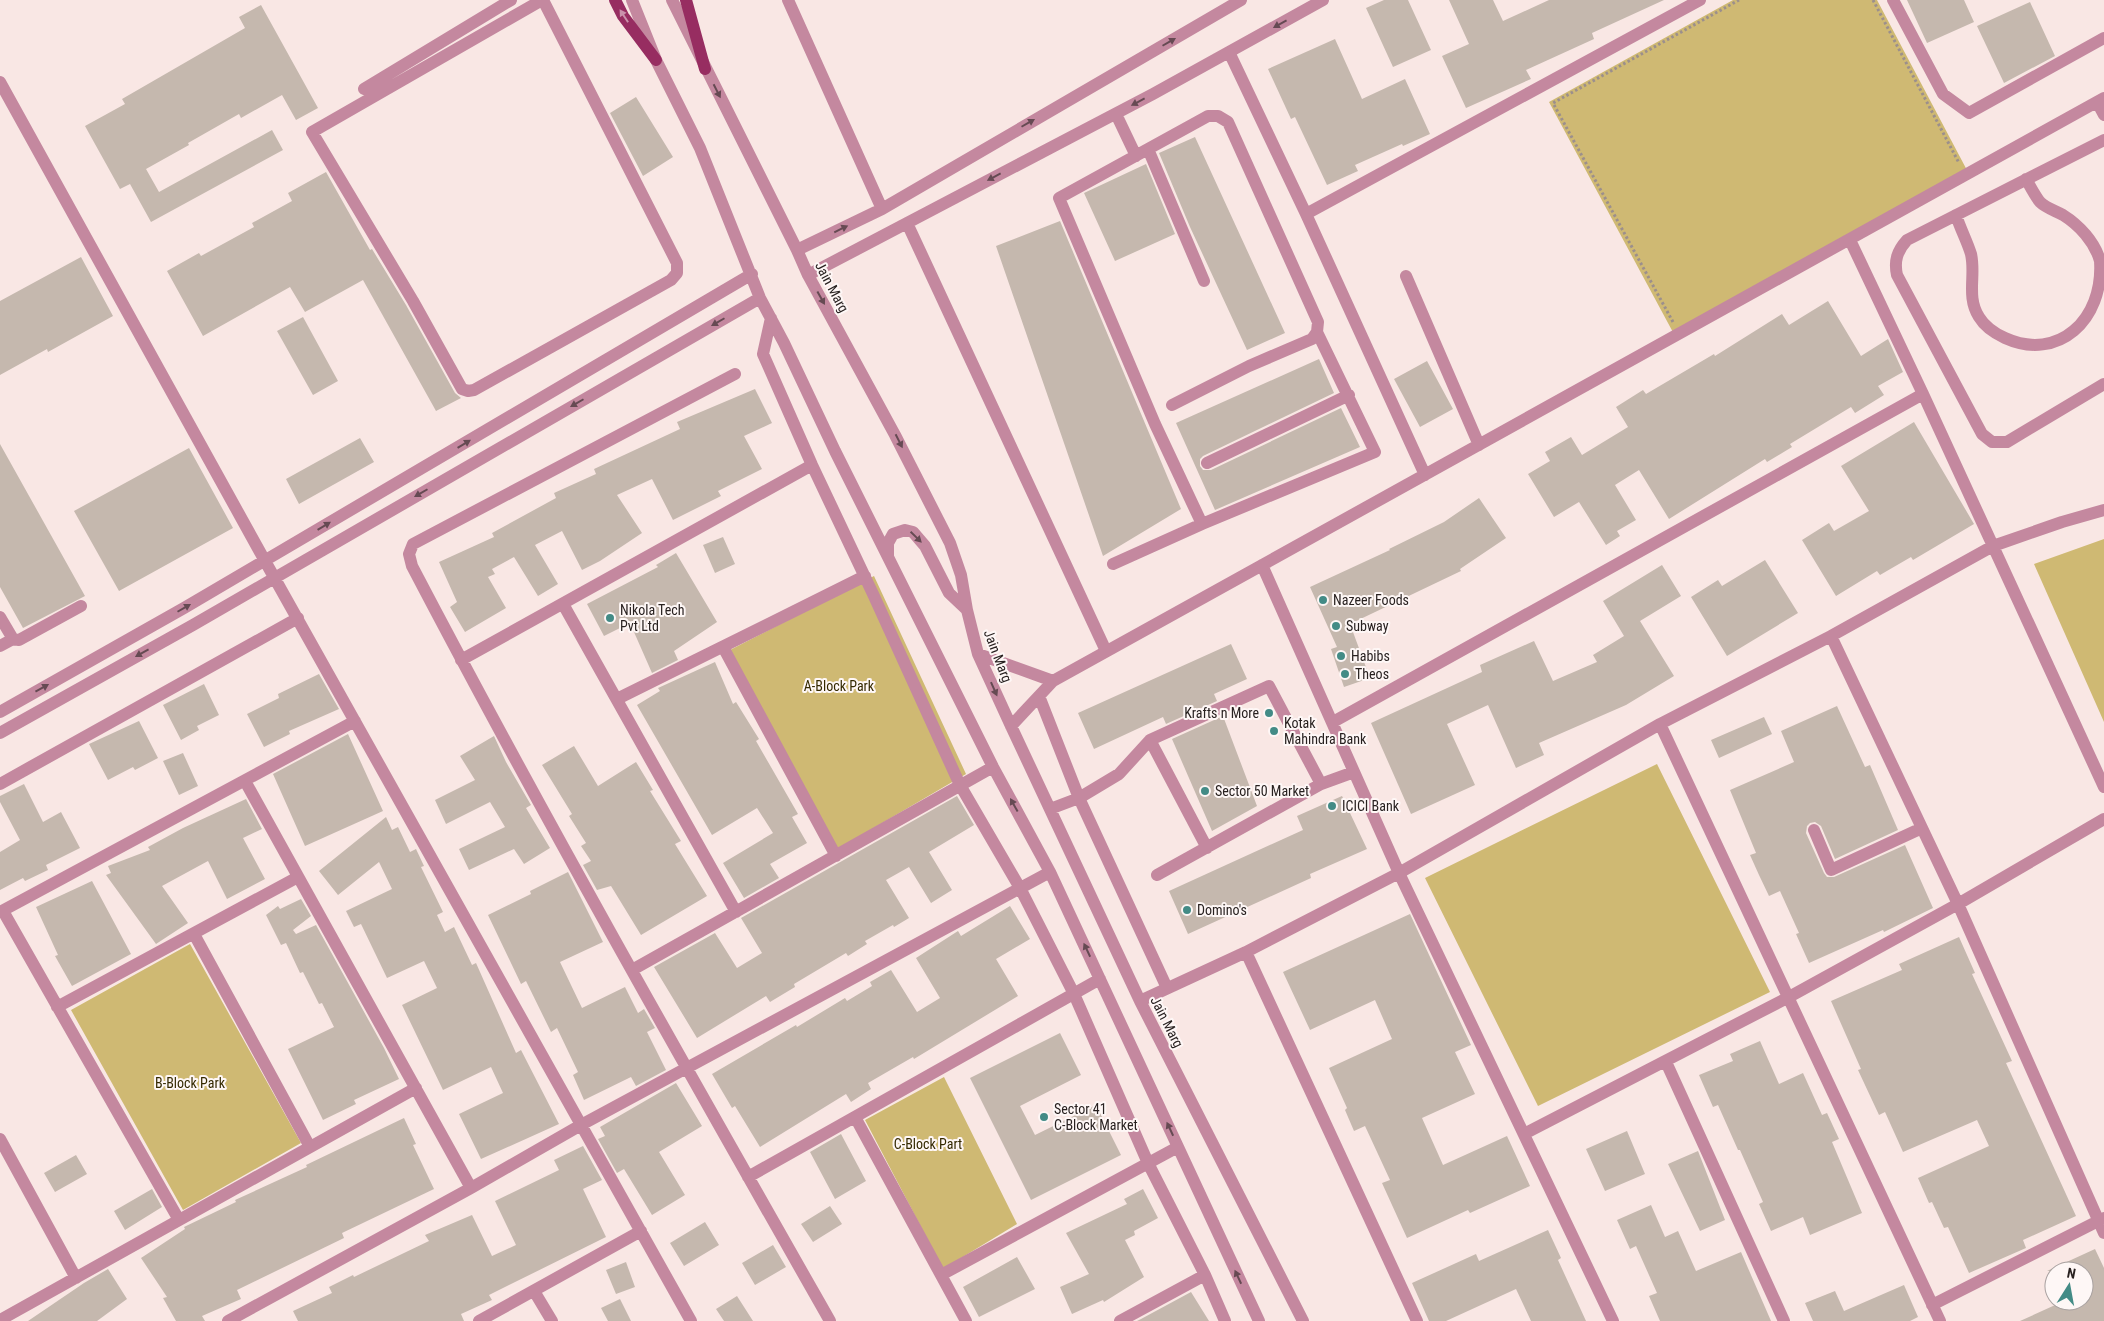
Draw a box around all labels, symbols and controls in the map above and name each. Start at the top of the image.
one-way arrow [620,9,629,23]
one-way arrow [1274,19,1287,28]
one-way arrow [1162,37,1175,46]
one-way arrow [713,84,721,98]
one-way arrow [1131,98,1145,106]
one-way arrow [1022,119,1035,128]
one-way arrow [987,173,1001,181]
one-way arrow [834,224,848,232]
street label: Jain Marg [812,259,852,315]
one-way arrow [817,291,825,306]
one-way arrow [711,318,724,327]
one-way arrow [570,399,584,407]
one-way arrow [895,434,903,448]
one-way arrow [458,439,471,448]
one-way arrow [414,488,427,497]
one-way arrow [318,522,331,531]
one-way arrow [910,531,922,543]
place label: Nazeer Foods [1333,592,1409,608]
marker: Nazeer Foods [1317,594,1329,606]
place label: Nikola Tech Pvt Ltd [620,602,684,634]
one-way arrow [177,604,191,613]
marker: Nikola Tech Pvt Ltd [604,612,616,624]
place label: Subway [1346,618,1389,634]
marker: Subway [1330,620,1342,632]
street label: Jain Marg [981,627,1015,685]
place label: Habibs [1351,648,1390,664]
one-way arrow [135,649,148,658]
marker: Habibs [1335,650,1347,662]
place label: Theos [1355,666,1389,682]
marker: Theos [1339,668,1351,680]
park label: A-Block Park [804,678,875,694]
one-way arrow [990,682,998,696]
one-way arrow [35,684,50,692]
place label: Krafts n More [1184,705,1259,721]
marker: Krafts n More [1263,707,1275,719]
place label: Kotak Mahindra Bank [1284,715,1367,747]
marker: Kotak Mahindra Bank [1268,725,1280,737]
place label: Sector 50 Market [1215,783,1309,799]
marker: Sector 50 Market [1199,785,1211,797]
one-way arrow [1010,798,1018,812]
place label: ICICI Bank [1342,798,1400,814]
marker: ICICI Bank [1326,800,1338,812]
place label: Domino's [1197,902,1247,918]
marker: Domino's [1181,904,1193,916]
one-way arrow [1082,943,1090,957]
street label: Jain Marg [1147,994,1187,1050]
park label: B-Block Park [155,1075,226,1091]
place label: Sector 41 C-Block Market [1054,1101,1138,1133]
marker: Sector 41 C-Block Market [1038,1111,1050,1123]
one-way arrow [1165,1122,1173,1136]
park label: C-Block Part [894,1136,962,1152]
north arrow [2044,1261,2094,1311]
text: N [2066,1265,2077,1282]
one-way arrow [1234,1270,1242,1284]

